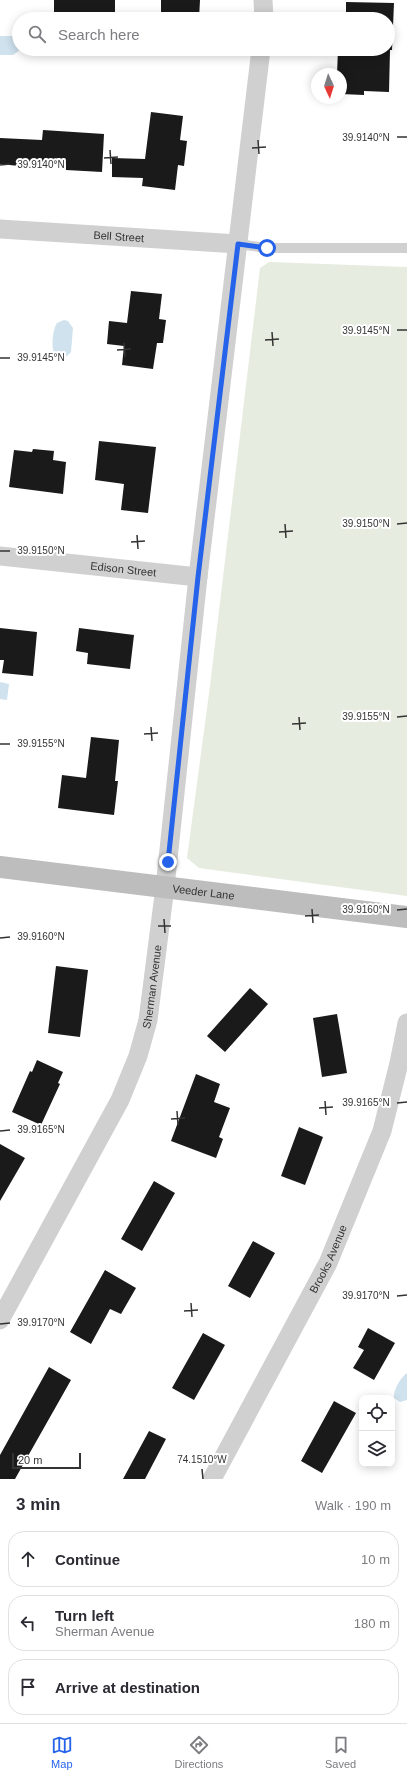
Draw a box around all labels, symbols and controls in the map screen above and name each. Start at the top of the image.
search box [12,12,395,56]
icon: search [26,23,48,45]
text: Search here [58,26,140,43]
north arrow [311,68,347,104]
text: 39.9140°N [342,132,390,143]
text: 39.9140°N [17,159,65,170]
street label: Bell Street [93,229,145,244]
route start [258,239,276,257]
text: 39.9145°N [342,325,390,336]
text: 39.9145°N [17,352,65,363]
text: 39.9150°N [342,518,390,529]
text: 39.9150°N [17,545,65,556]
street label: Edison Street [90,560,157,579]
text: 39.9155°N [342,711,390,722]
text: 39.9155°N [17,738,65,749]
route end [159,853,177,871]
street label: Veeder Lane [172,882,235,902]
text: 39.9160°N [342,904,390,915]
text: 39.9160°N [17,931,65,942]
street label: Sherman Avenue [140,944,164,1030]
text: 39.9165°N [342,1097,390,1108]
text: 39.9165°N [17,1124,65,1135]
street label: Brooks Avenue [307,1223,349,1295]
text: 39.9170°N [342,1290,390,1301]
text: 39.9170°N [17,1317,65,1328]
map controls [359,1395,395,1467]
button: locate [359,1395,395,1431]
button: layers [359,1431,395,1467]
scale bar [12,1451,81,1470]
text: 20 m [18,1454,42,1466]
text: 74.1510°W [177,1454,227,1465]
text: 3 min [16,1495,60,1514]
text: Walk · 190 m [315,1498,391,1513]
icon: ahead [17,1548,39,1570]
text: Continue [55,1551,120,1568]
text: 10 m [361,1552,390,1567]
text: Turn left [55,1607,114,1624]
icon: left [17,1612,39,1634]
text: 180 m [354,1616,390,1631]
text: Sherman Avenue [55,1624,155,1639]
icon: arrive [17,1676,39,1698]
text: Arrive at destination [55,1679,200,1696]
tab: Map [51,1734,73,1770]
tab: Directions [174,1734,223,1770]
tab: Saved [325,1734,356,1770]

